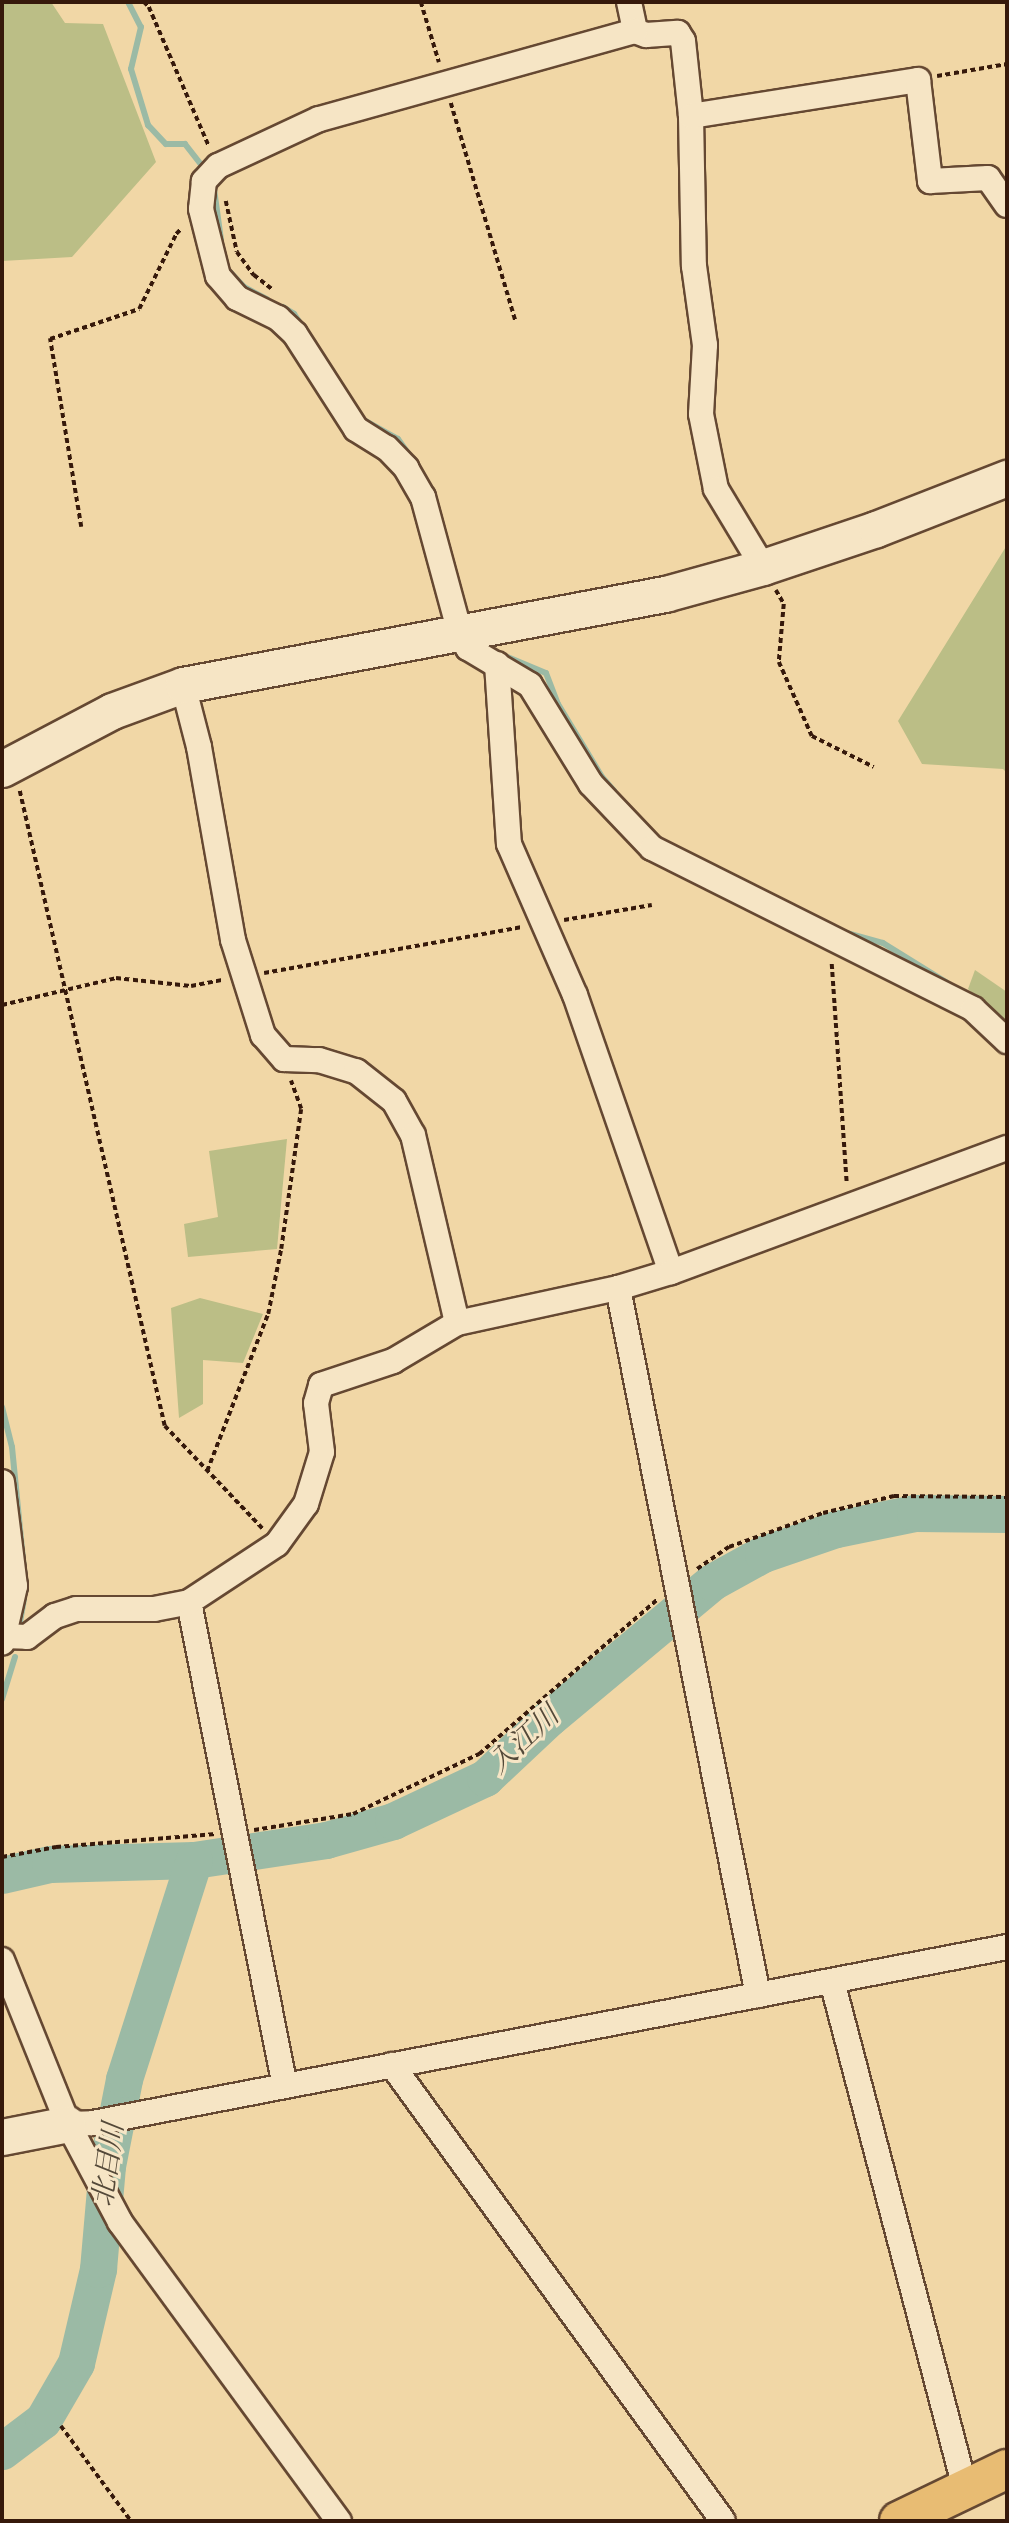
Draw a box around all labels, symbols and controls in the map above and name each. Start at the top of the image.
water label: 入江川 [483,1700,567,1782]
water label: 北目川 [88,2121,132,2209]

